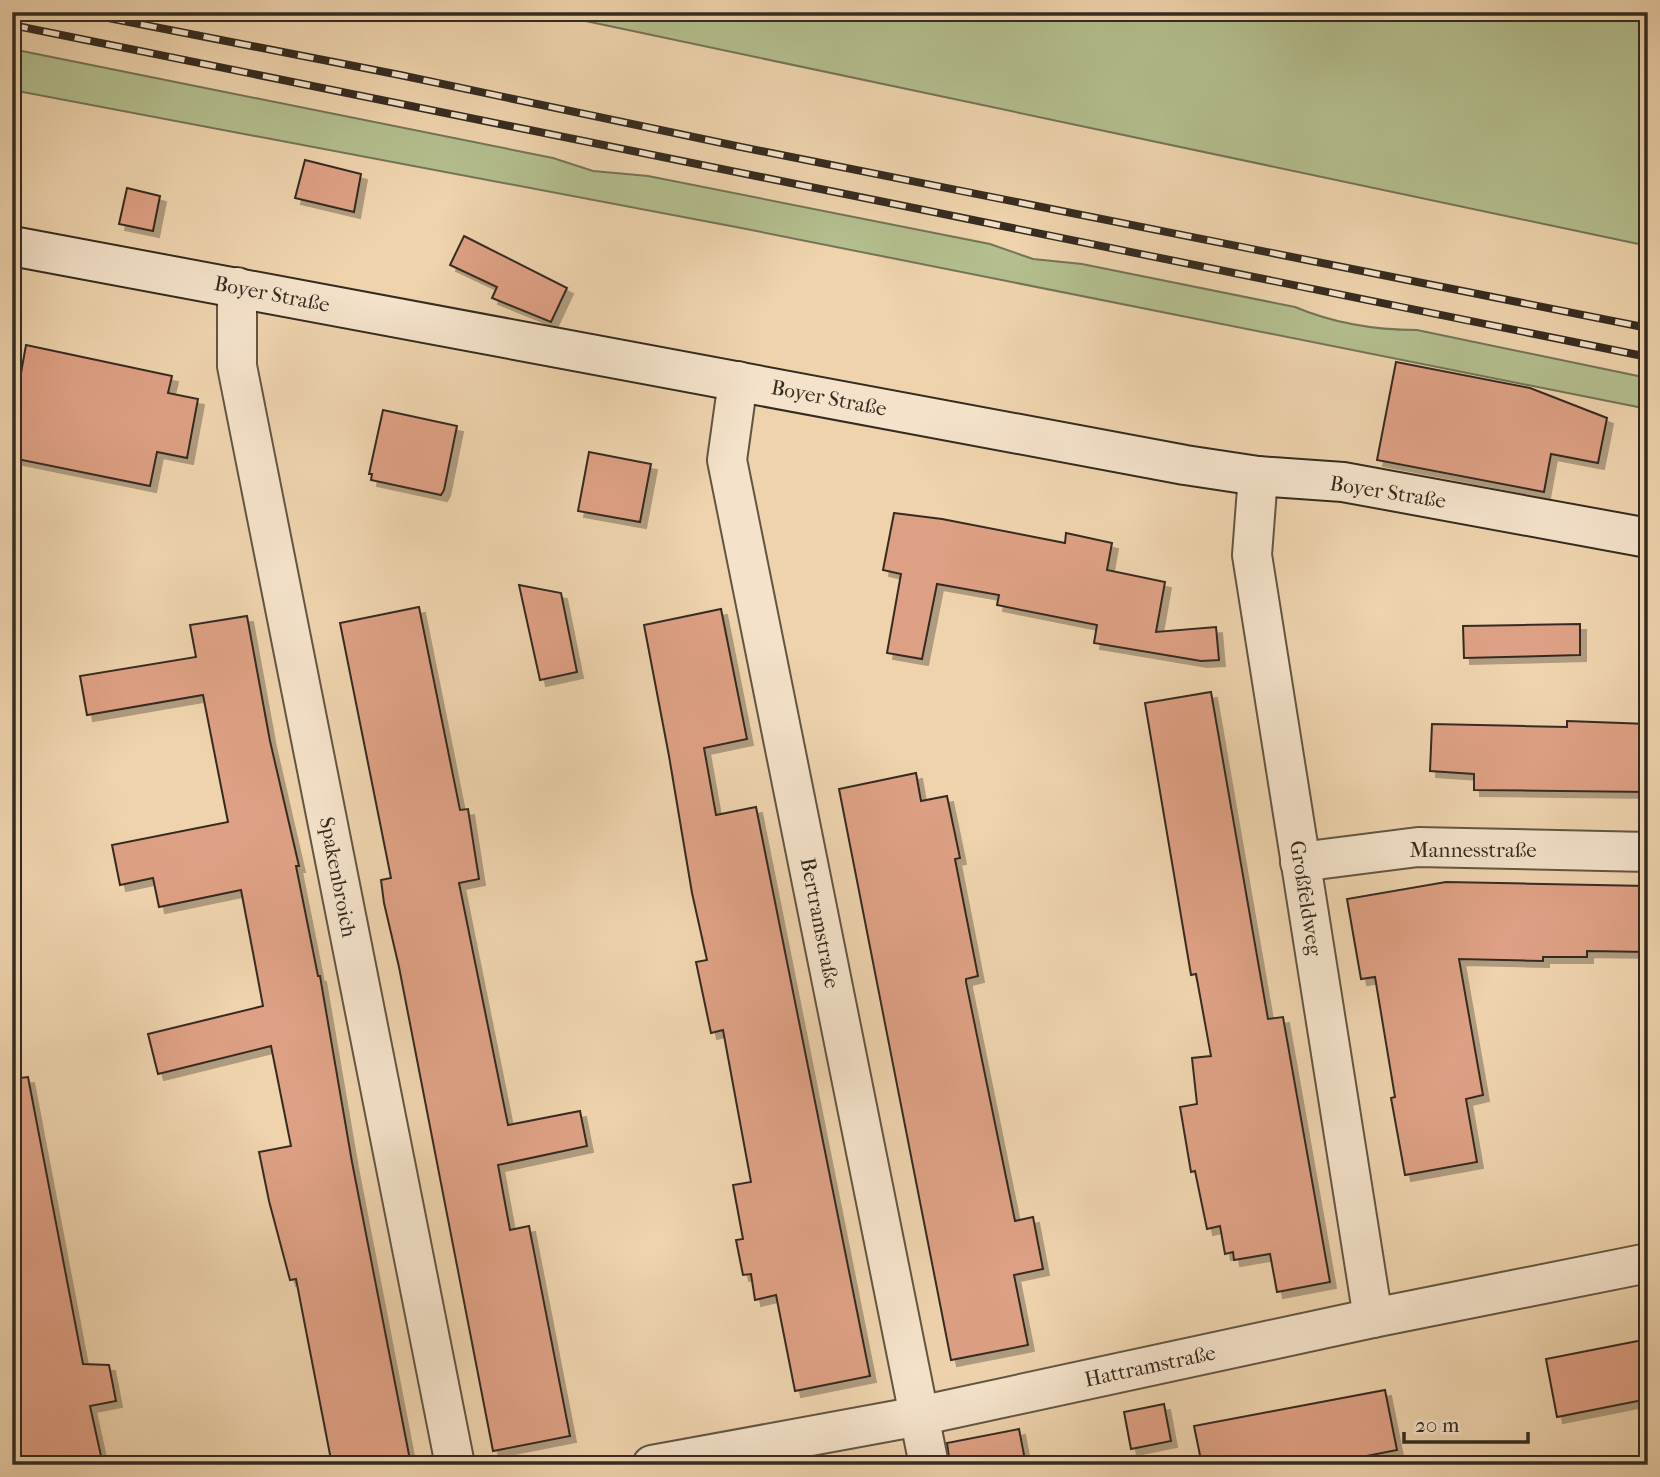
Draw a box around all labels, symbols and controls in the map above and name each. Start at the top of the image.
street label: Boyer Straße [212,271,332,317]
street label: Boyer Straße [769,375,889,421]
street label: Boyer Straße [1328,471,1448,513]
street label: Spakenbroich [315,815,361,939]
street label: Mannesstraße [1409,838,1537,862]
street label: Großfeldweg [1285,839,1327,958]
street label: Bertramstraße [796,856,844,990]
street label: Hattramstraße [1082,1340,1218,1392]
scale bar [1404,1400,1529,1444]
text: 20 m [1415,1413,1460,1437]

